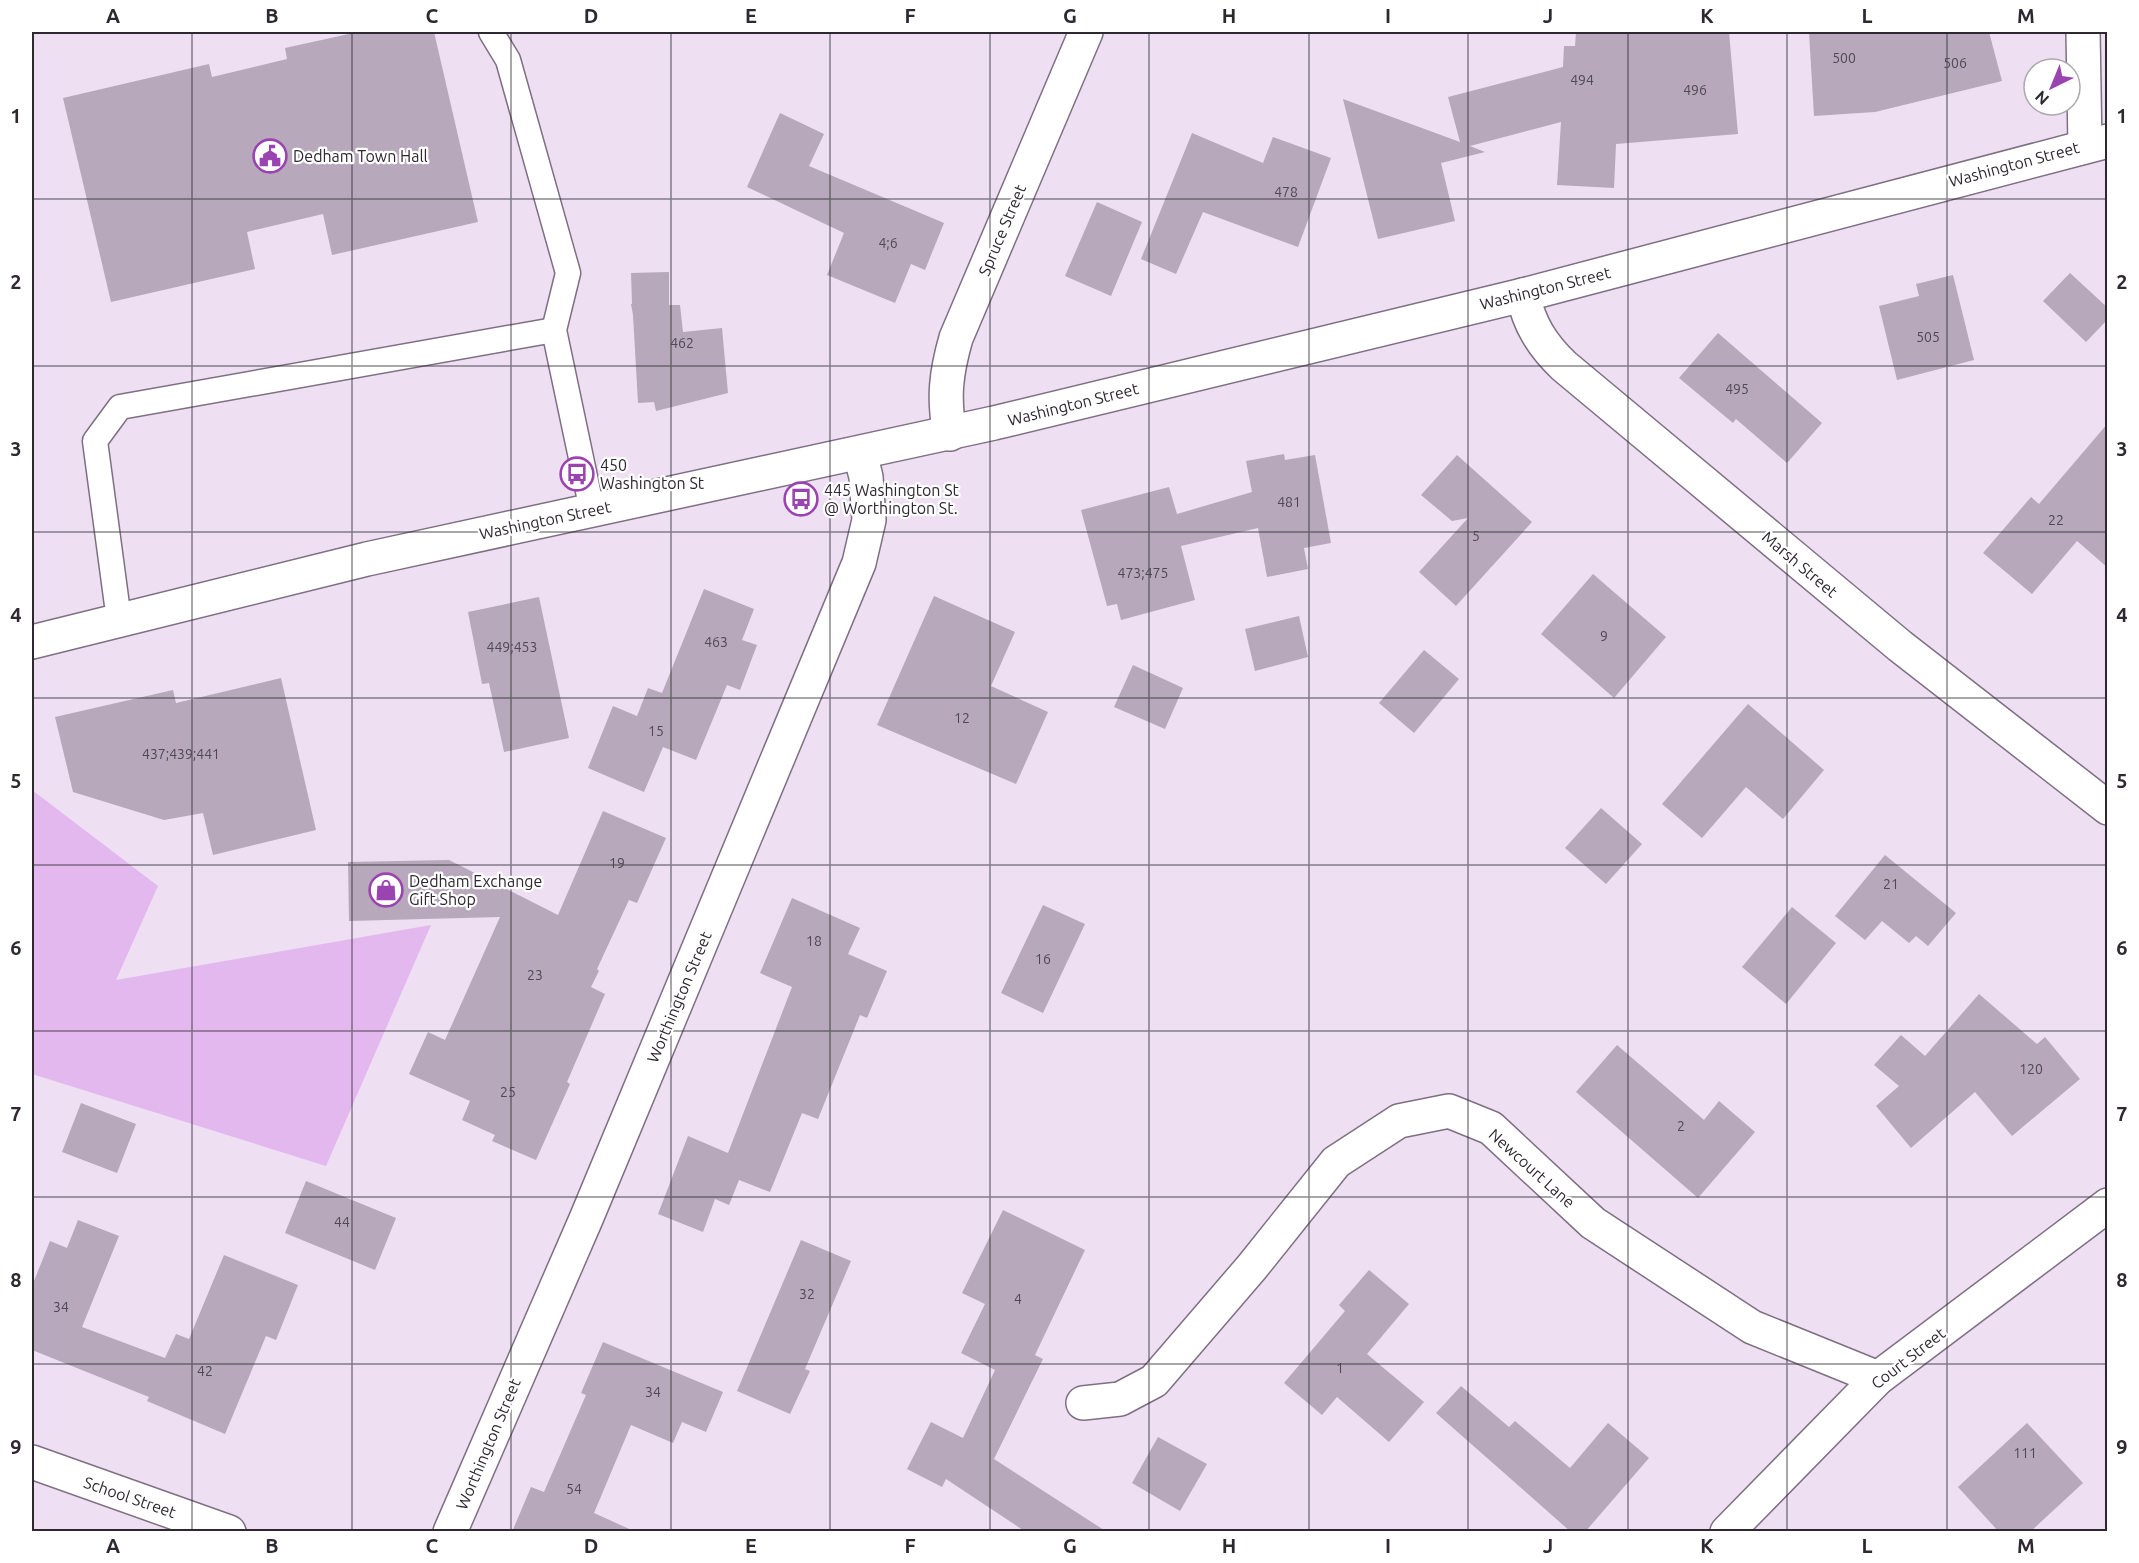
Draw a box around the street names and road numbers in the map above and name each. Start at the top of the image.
street label: Washington Street [1947,138,2082,190]
street label: Spruce Street [975,181,1030,278]
street label: Washington Street [1478,263,1613,313]
street label: Washington Street [1006,379,1141,429]
street label: Washington Street [478,497,613,543]
street label: Marsh Street [1759,527,1842,601]
street label: Worthington Street [643,928,715,1065]
street label: Newcourt Lane [1486,1125,1578,1211]
street label: Court Street [1867,1323,1949,1392]
street label: Worthington Street [452,1375,524,1512]
street label: School Street [82,1473,179,1521]

